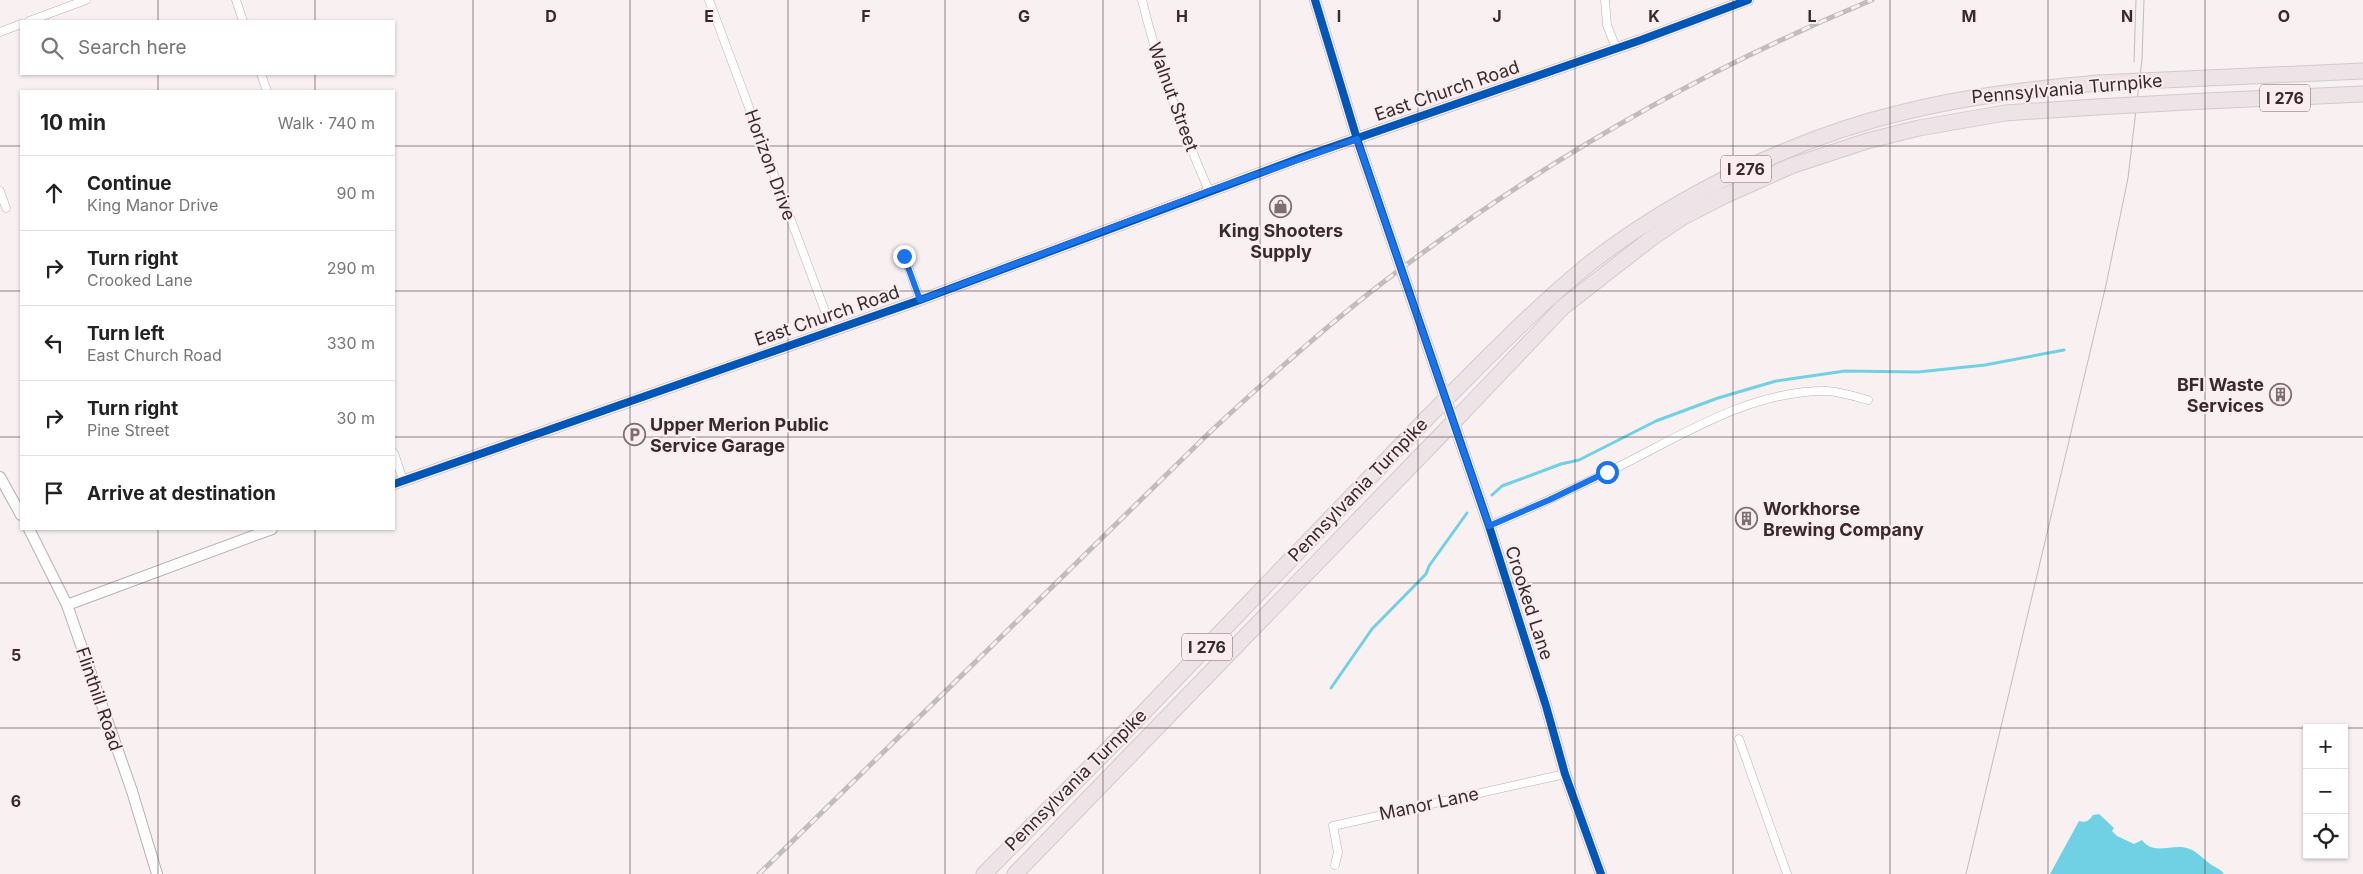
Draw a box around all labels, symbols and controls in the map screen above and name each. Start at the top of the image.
text: D [545,6,557,26]
text: E [704,6,714,26]
text: F [861,6,871,26]
text: G [1018,6,1030,26]
text: H [1176,6,1188,26]
text: I [1337,6,1341,26]
text: J [1492,6,1502,26]
text: K [1648,6,1660,26]
text: L [1807,6,1817,26]
text: M [1962,6,1976,26]
text: N [2121,6,2133,26]
text: O [2278,6,2290,26]
search box [20,20,395,75]
icon: search [38,34,66,62]
text: Search here [78,36,187,59]
street label: Walnut Street [1144,40,1203,154]
street label: East Church Road [1372,56,1522,125]
street label: Pennsylvania Turnpike [1971,70,2163,107]
road number: I 276 [2260,85,2310,112]
street label: Horizon Drive [741,107,800,223]
text: 10 min [40,110,106,135]
text: Walk · 740 m [278,113,375,133]
road number: I 276 [1721,156,1771,182]
text: Continue [87,172,172,195]
icon: ahead [40,179,68,207]
text: 90 m [336,183,375,203]
shop icon: King Shooters Supply [1269,194,1293,218]
text: King Manor Drive [87,195,218,215]
place label: King Shooters Supply [1219,220,1343,262]
route end [893,245,916,268]
text: Turn right [87,247,178,270]
icon: right [40,254,68,282]
text: 290 m [327,258,375,278]
text: Crooked Lane [87,270,193,290]
street label: East Church Road [752,281,902,350]
text: Turn left [87,322,165,345]
icon: left [40,329,68,357]
text: 330 m [327,333,375,353]
text: East Church Road [87,345,222,365]
place label: BFI Waste Services [2177,374,2264,416]
building icon: BFI Waste Services [2268,383,2292,407]
text: Turn right [87,397,178,420]
icon: right [40,404,68,432]
text: 30 m [337,408,375,428]
street label: Pennsylvania Turnpike [1284,413,1432,566]
place label: Upper Merion Public Service Garage [650,414,829,456]
text: Pine Street [87,420,170,440]
parking icon: Upper Merion Public Service Garage [622,423,646,447]
route start [1596,461,1619,484]
icon: arrive [40,479,68,507]
text: Arrive at destination [87,482,276,505]
place label: Workhorse Brewing Company [1763,498,1924,540]
building icon: Workhorse Brewing Company [1735,507,1759,531]
street label: Crooked Lane [1501,543,1558,663]
road number: I 276 [1182,634,1232,660]
street label: Flinthill Road [72,644,127,753]
text: 5 [11,645,21,665]
street label: Pennsylvania Turnpike [1000,704,1151,855]
map controls [2303,724,2348,859]
button: + [2303,724,2348,769]
button: − [2303,769,2348,814]
street label: Manor Lane [1377,783,1481,824]
text: 6 [11,791,21,811]
button: locate [2303,814,2348,859]

